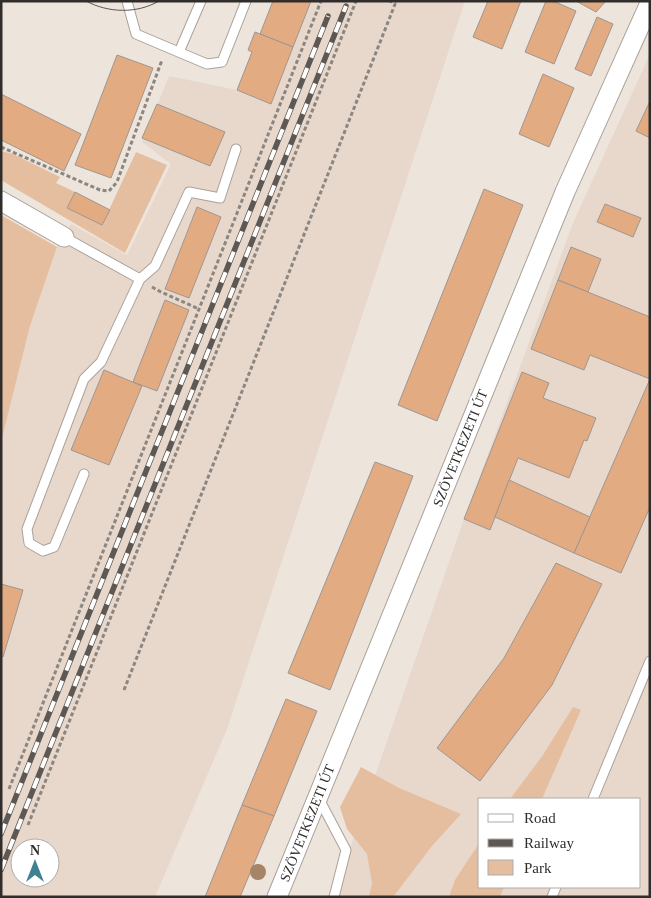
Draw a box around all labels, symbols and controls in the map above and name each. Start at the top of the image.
street label: SZÖVETKEZETI ÚT [429,387,491,509]
street label: SZÖVETKEZETI ÚT [276,762,338,884]
legend [478,798,641,888]
text: Road [524,810,556,826]
text: Railway [524,835,574,851]
north arrow [10,838,60,888]
text: N [30,843,40,858]
text: Park [524,860,552,876]

